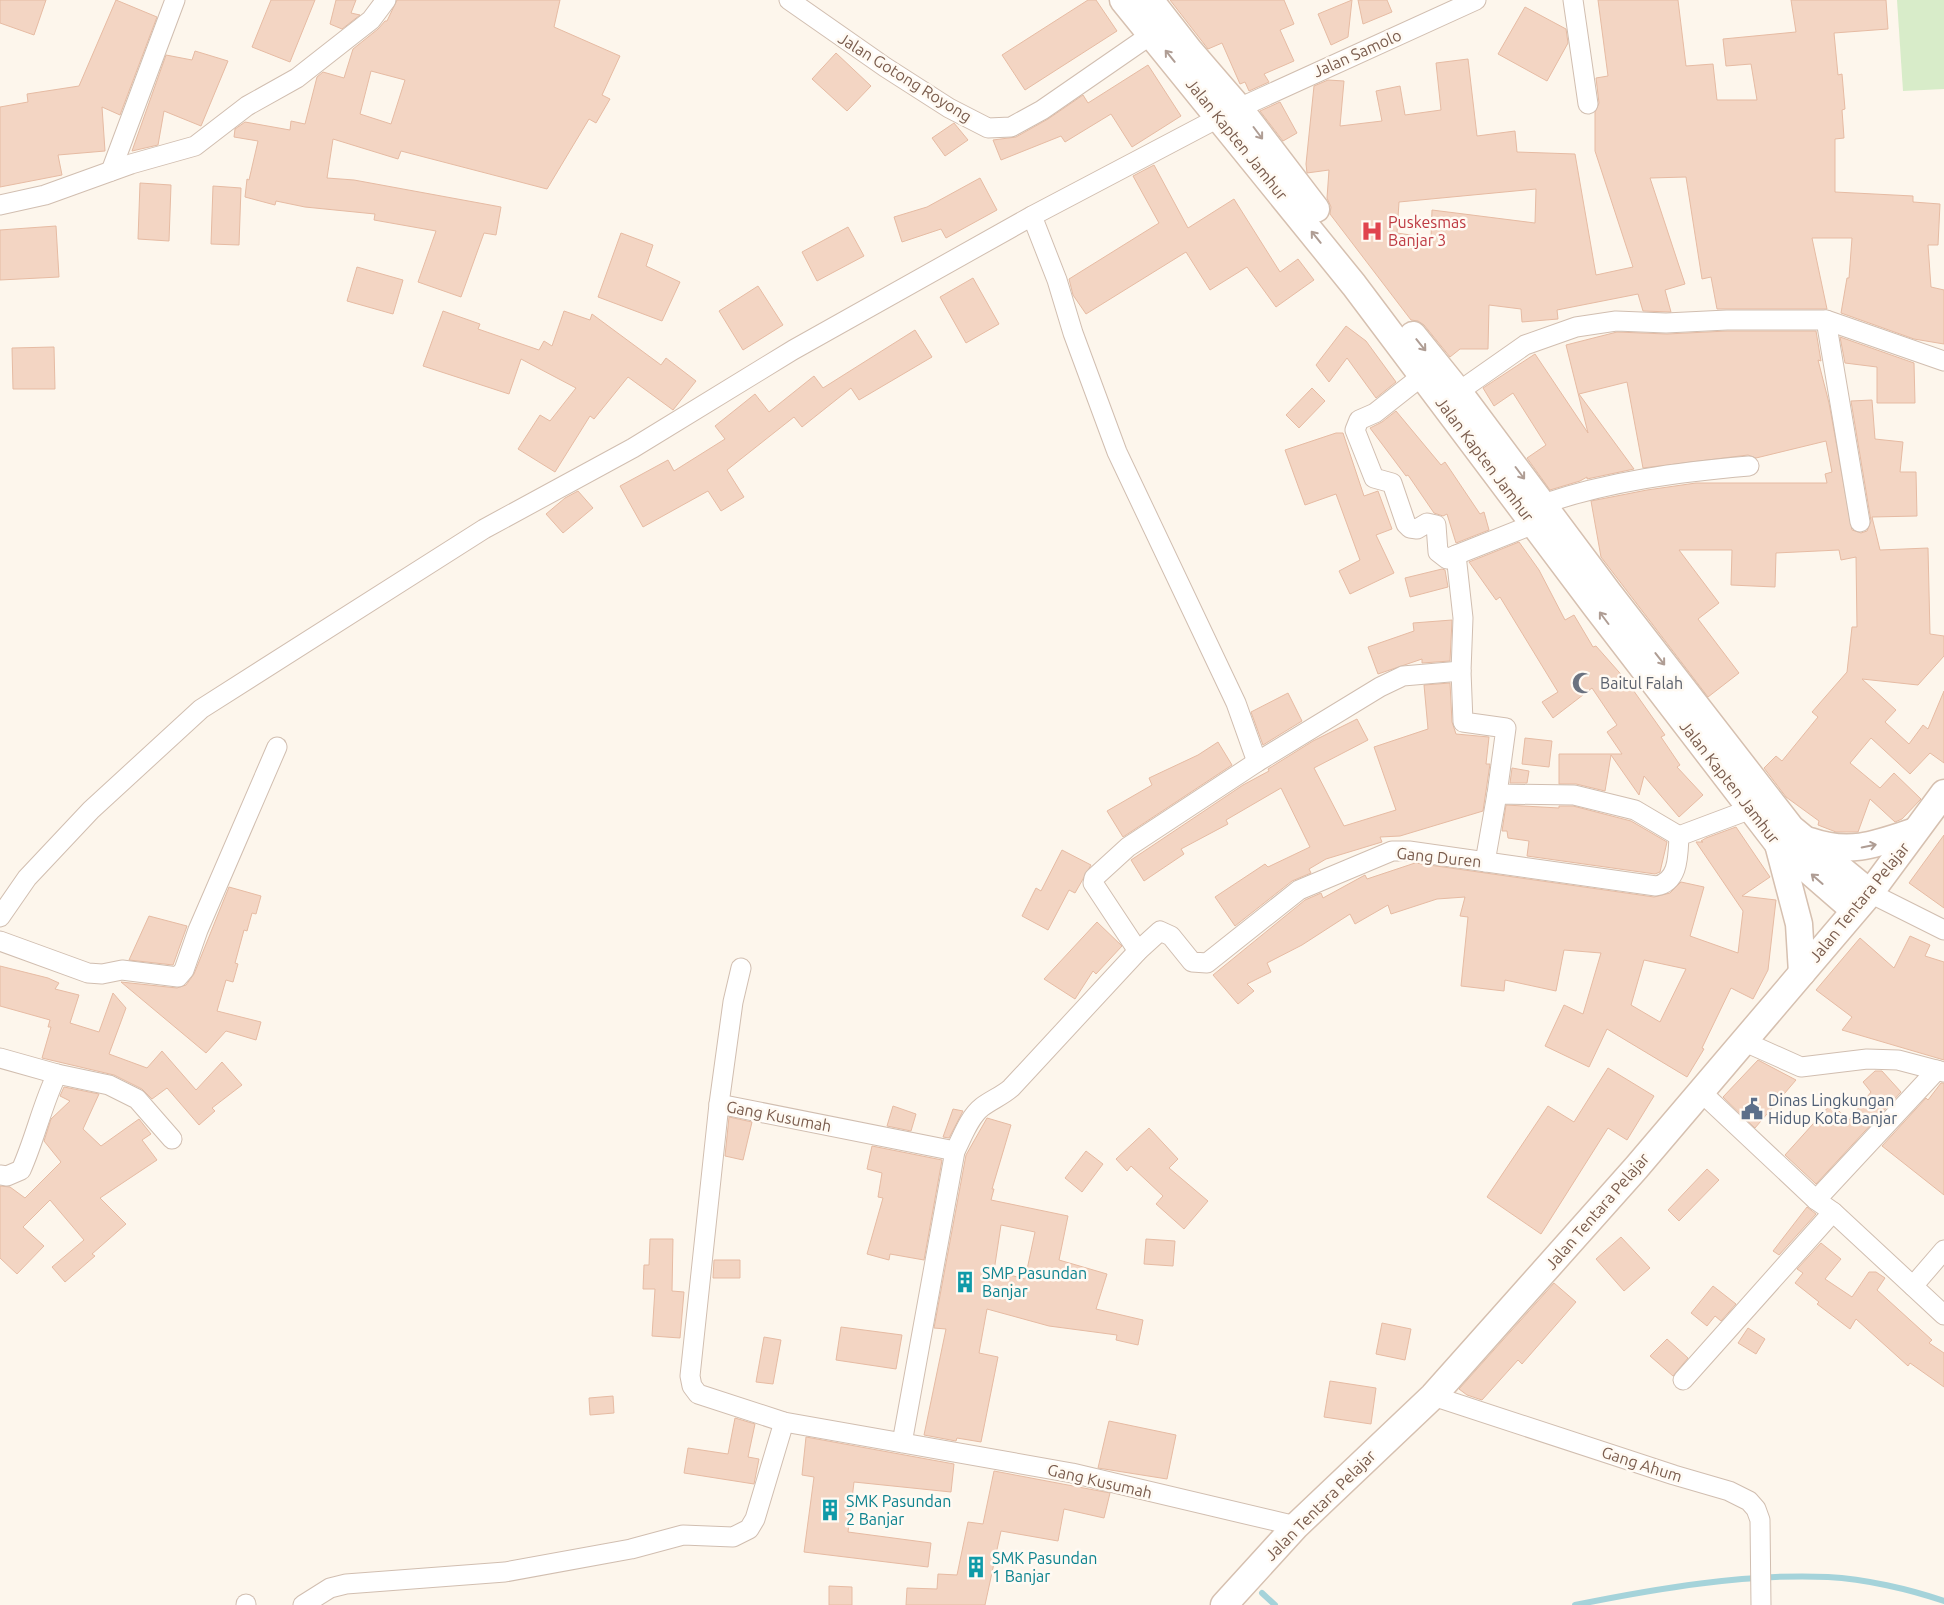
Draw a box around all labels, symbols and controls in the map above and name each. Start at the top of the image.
street label: Jalan Samolo [1310,26,1404,80]
street label: Jalan Gotong Royong [835,29,975,125]
one-way arrow [1165,50,1176,63]
street label: Jalan Kapten Jamhur [1183,75,1291,203]
one-way arrow [1253,126,1263,140]
place label: Puskesmas Banjar 3 [1388,213,1466,249]
hospital icon: Puskesmas Banjar 3 [1359,218,1385,244]
one-way arrow [1311,231,1322,244]
one-way arrow [1415,338,1426,351]
street label: Jalan Kapten Jamhur [1432,393,1538,525]
one-way arrow [1515,466,1526,479]
one-way arrow [1599,611,1609,625]
one-way arrow [1655,652,1666,665]
mosque icon: Baitul Falah [1570,670,1596,696]
place label: Baitul Falah [1600,674,1683,692]
street label: Jalan Kapten Jamhur [1676,717,1784,847]
street label: Jalan Tentara Pelajar [1805,839,1913,965]
one-way arrow [1861,840,1877,850]
street label: Gang Duren [1396,844,1482,870]
one-way arrow [1811,873,1824,884]
place label: Dinas Lingkungan Hidup Kota Banjar [1768,1091,1897,1127]
public building icon: Dinas Lingkungan Hidup Kota Banjar [1739,1096,1765,1122]
street label: Gang Kusumah [725,1097,833,1135]
street label: Jalan Tentara Pelajar [1541,1149,1653,1273]
place label: SMP Pasundan Banjar [982,1264,1087,1300]
building icon: SMP Pasundan Banjar [952,1269,978,1295]
street label: Gang Ahum [1600,1443,1684,1485]
street label: Jalan Tentara Pelajar [1261,1446,1379,1564]
street label: Gang Kusumah [1046,1460,1154,1502]
place label: SMK Pasundan 2 Banjar [846,1492,951,1528]
building icon: SMK Pasundan 2 Banjar [817,1497,843,1523]
place label: SMK Pasundan 1 Banjar [992,1549,1097,1585]
building icon: SMK Pasundan 1 Banjar [963,1554,989,1580]

